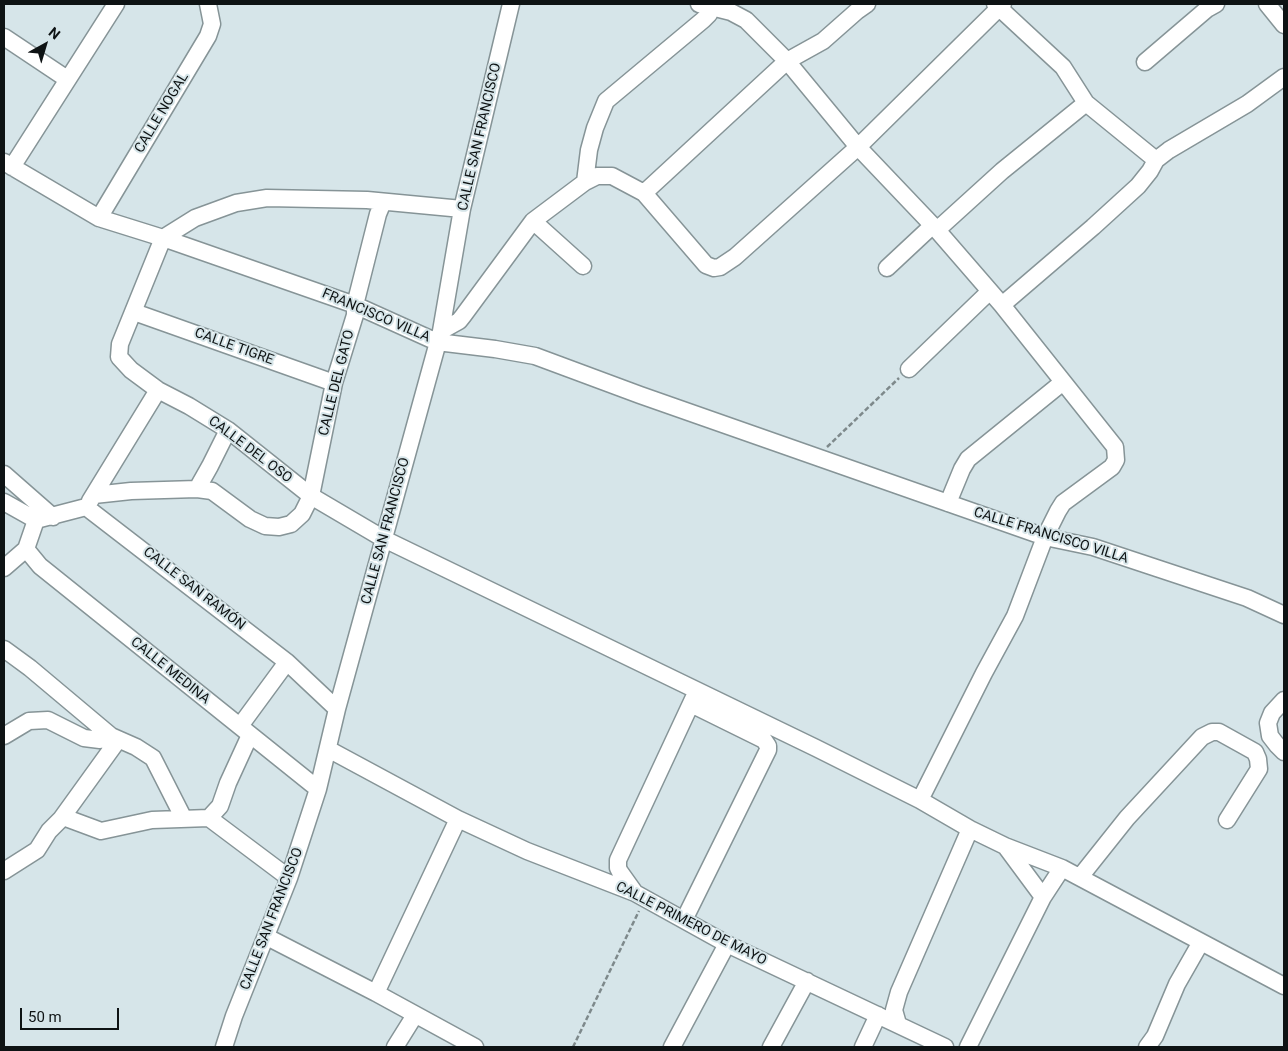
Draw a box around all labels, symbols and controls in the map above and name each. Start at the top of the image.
north arrow [20,20,70,70]
text: N [46,24,63,43]
street label: CALLE SAN FRANCISCO [455,61,505,213]
street label: CALLE NOGAL [131,70,193,156]
street label: FRANCISCO VILLA [319,286,433,346]
street label: CALLE TIGRE [192,325,276,369]
street label: CALLE DEL GATO [316,328,358,438]
street label: CALLE DEL OSO [205,413,295,487]
street label: CALLE SAN FRANCISCO [358,456,414,606]
street label: CALLE FRANCISCO VILLA [972,504,1130,568]
street label: CALLE SAN RAMÓN [139,544,249,634]
street label: CALLE MEDINA [127,634,213,708]
street label: CALLE SAN FRANCISCO [237,845,307,993]
street label: CALLE PRIMERO DE MAYO [613,879,769,969]
scale bar [22,998,121,1030]
text: 50 m [28,1008,62,1026]

